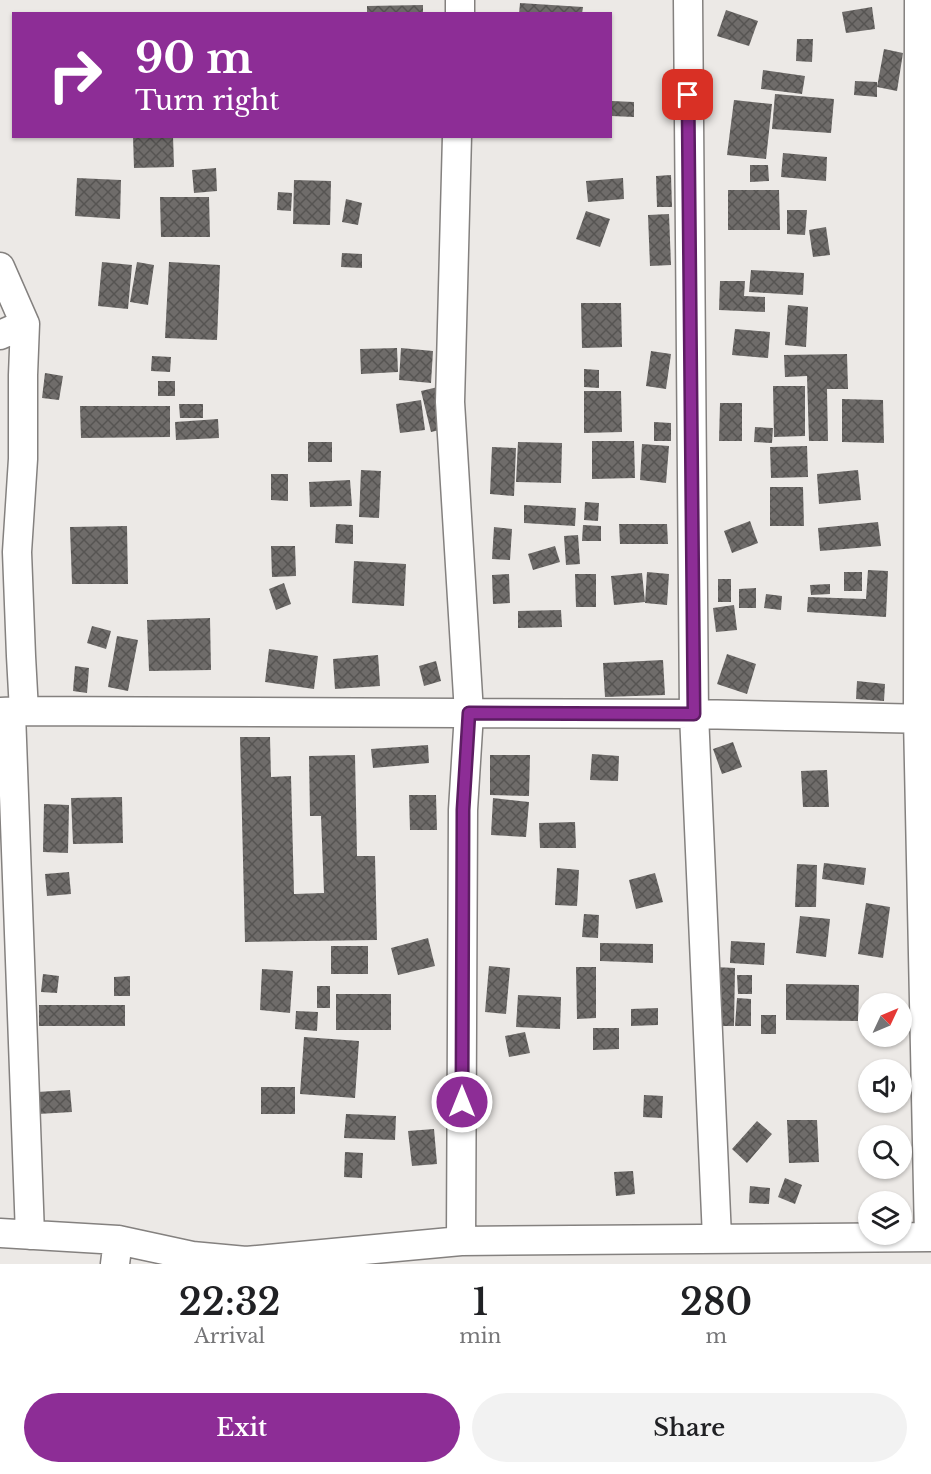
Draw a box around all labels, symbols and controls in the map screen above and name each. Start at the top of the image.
text: 90 m [135,32,253,84]
icon: right [36,36,114,114]
pin [662,69,713,120]
icon: arrive [671,78,704,111]
text: Turn right [135,84,279,117]
north arrow [858,993,912,1047]
map controls [858,993,912,1245]
button: sound [858,1059,912,1113]
position arrow [430,1070,494,1134]
button: search [858,1125,912,1179]
button: layers [858,1191,912,1245]
text: 22:32 [179,1280,281,1325]
text: 1 [472,1280,488,1325]
text: 280 [680,1280,752,1325]
text: Arrival [194,1324,265,1348]
text: min [459,1324,501,1348]
text: m [705,1324,727,1348]
button: Exit [24,1393,460,1462]
button: Share [472,1393,907,1462]

